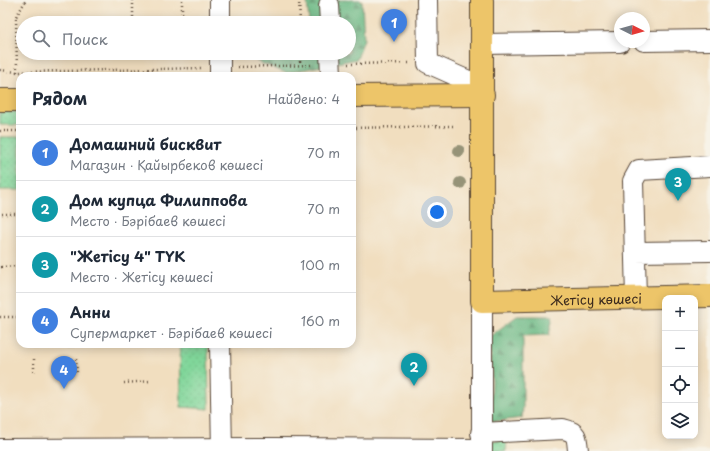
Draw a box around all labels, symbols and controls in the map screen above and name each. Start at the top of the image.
pin: 1 [381,9,407,42]
north arrow [614,12,650,48]
search box [16,16,356,60]
icon: search [30,27,52,49]
text: Поиск [62,27,108,50]
text: Рядом [32,85,87,111]
text: Найдено: 4 [268,89,340,108]
text: Домашний бисквит [70,132,221,155]
text: 1 [42,143,48,162]
text: 70 m [307,143,340,162]
text: Магазин · Қайырбеков көшесі [70,155,263,174]
pin: 3 [665,168,691,201]
text: Дом купца Филиппова [70,188,248,211]
text: 2 [40,199,50,218]
text: 70 m [307,199,340,218]
your location [427,202,447,222]
text: Место · Бәрібаев көшесі [70,211,226,230]
text: "Жетісу 4" ТҮК [70,244,185,267]
text: 3 [41,255,49,274]
text: 100 m [300,255,340,274]
text: Место · Жетісу көшесі [70,267,213,286]
street label: Жетісу көшесі [550,288,642,309]
map controls [662,295,698,439]
button: + [662,295,698,331]
text: Анни [70,300,111,323]
text: 4 [41,311,49,330]
text: 160 m [301,311,340,330]
text: Супермаркет · Бәрібаев көшесі [70,323,273,342]
button: − [662,331,698,367]
pin: 2 [401,353,427,386]
pin: 4 [51,356,77,389]
button: locate [662,367,698,403]
button: layers [662,403,698,439]

